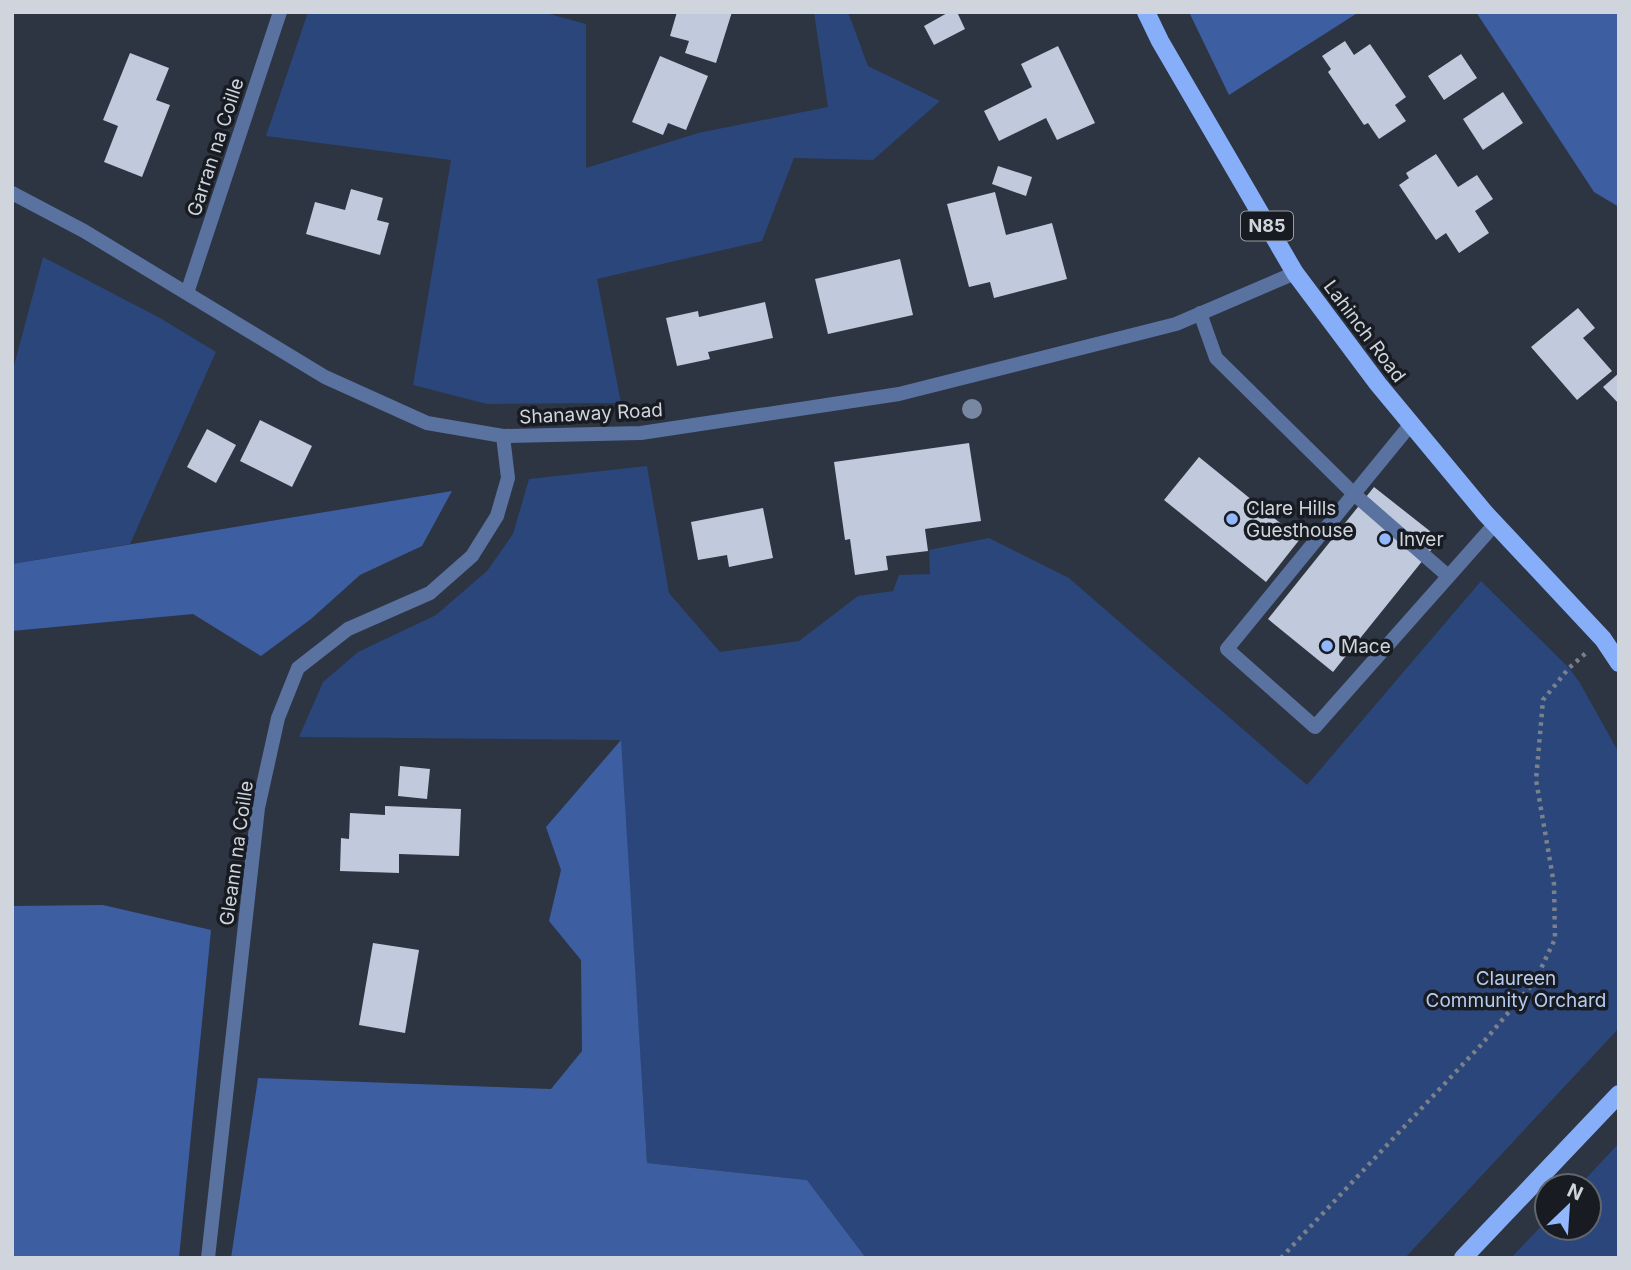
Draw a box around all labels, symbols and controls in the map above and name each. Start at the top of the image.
street label: Garran na Coille [182,75,249,219]
road number: N85 [1241,211,1293,240]
street label: Lahinch Road [1319,276,1410,387]
street label: Shanaway Road [519,398,663,429]
place label: Clare Hills Guesthouse [1246,497,1354,542]
marker: Clare Hills Guesthouse [1224,511,1240,527]
place label: Inver [1399,528,1444,551]
marker: Inver [1377,531,1393,547]
place label: Mace [1341,635,1391,658]
marker: Mace [1319,638,1335,654]
street label: Gleann na Coille [215,779,258,927]
park label: Claureen Community Orchard [1426,967,1606,1012]
north arrow [1533,1172,1603,1242]
text: N [1564,1179,1586,1206]

